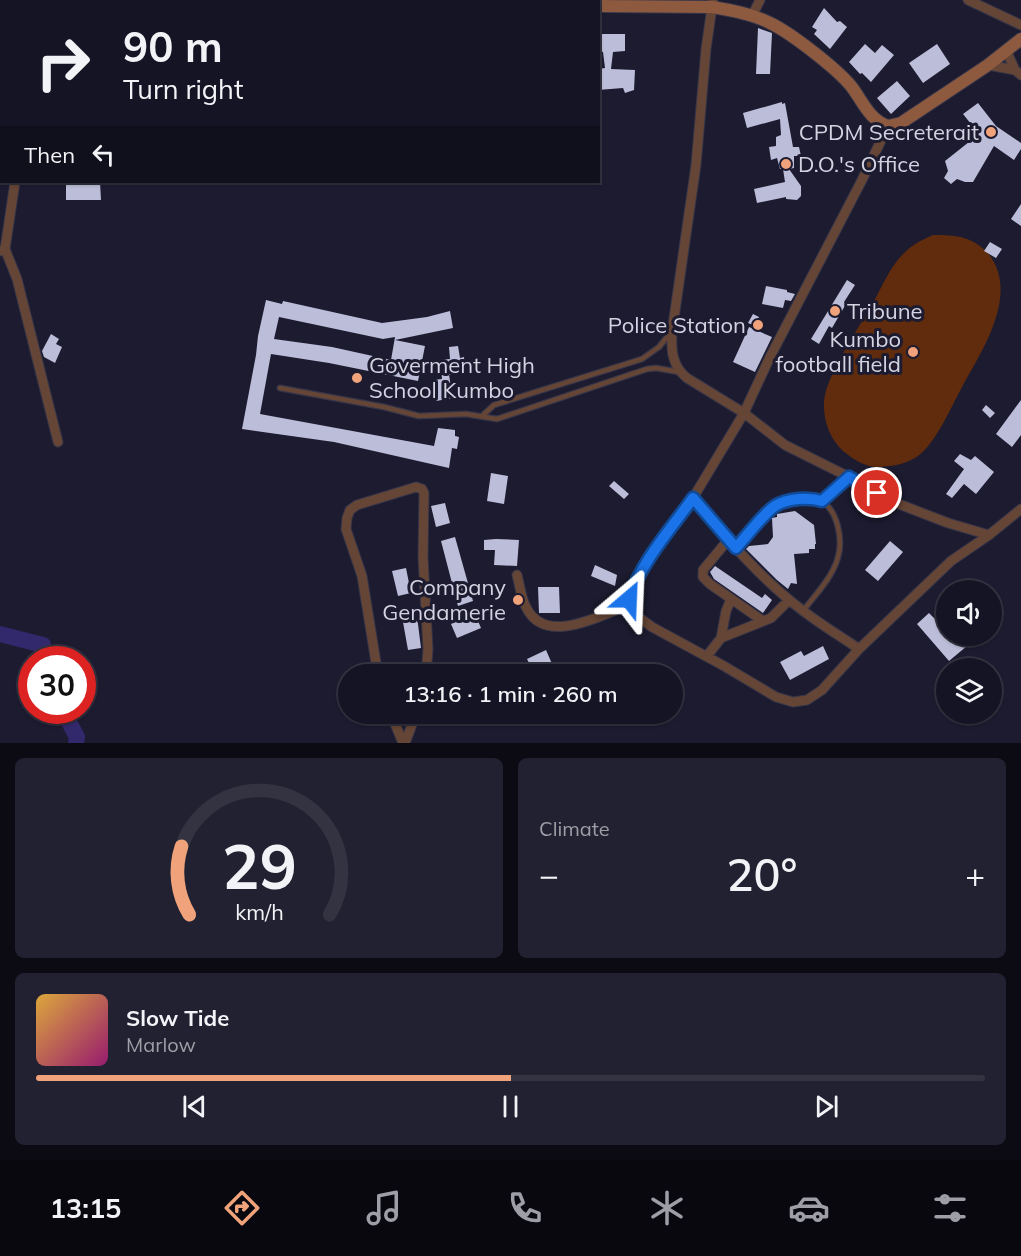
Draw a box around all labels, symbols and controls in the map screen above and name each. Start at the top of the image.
text: 90 m [123,20,223,73]
icon: right [24,24,102,102]
text: Turn right [123,72,243,106]
place label: CPDM Secreterait [799,118,979,146]
marker: CPDM Secreterait [984,125,998,139]
icon: left [87,138,120,171]
text: Then [24,141,75,169]
place label: D.O.'s Office [798,150,920,178]
marker: D.O.'s Office [779,157,793,171]
place label: Tribune [847,297,923,325]
marker: Tribune [828,304,842,318]
place label: Police Station [608,311,746,339]
marker: Police Station [751,318,765,332]
place label: Kumbo football field [776,325,901,378]
marker: Kumbo football field [906,345,920,359]
place label: Goverment High School Kumbo [369,351,535,404]
marker: Goverment High School Kumbo [350,371,364,385]
pin [851,467,902,518]
icon: arrive [860,476,893,509]
position arrow [597,567,661,631]
place label: Company Gendamerie [382,573,506,626]
map controls [936,580,1002,724]
button: sound [936,580,1002,646]
marker: Company Gendamerie [511,593,525,607]
speed limit sign: 30 [18,646,96,724]
button: layers [936,658,1002,724]
text: 13:16 · 1 min · 260 m [403,680,618,708]
text: Climate [539,816,610,841]
text: 29 [222,826,296,905]
text: 20° [727,846,797,902]
text: − [539,854,559,895]
text: + [965,854,985,895]
text: km/h [235,898,283,925]
text: Slow Tide [126,1004,229,1032]
text: Marlow [126,1032,196,1057]
icon: previous [178,1090,211,1123]
icon: pause [494,1090,527,1123]
icon: next [810,1090,843,1123]
icon: directions [221,1187,263,1229]
icon: music [363,1187,405,1229]
icon: phone [504,1187,546,1229]
icon: climate [646,1187,688,1229]
icon: car [788,1187,830,1229]
icon: filters [929,1187,971,1229]
text: 13:15 [50,1191,121,1225]

